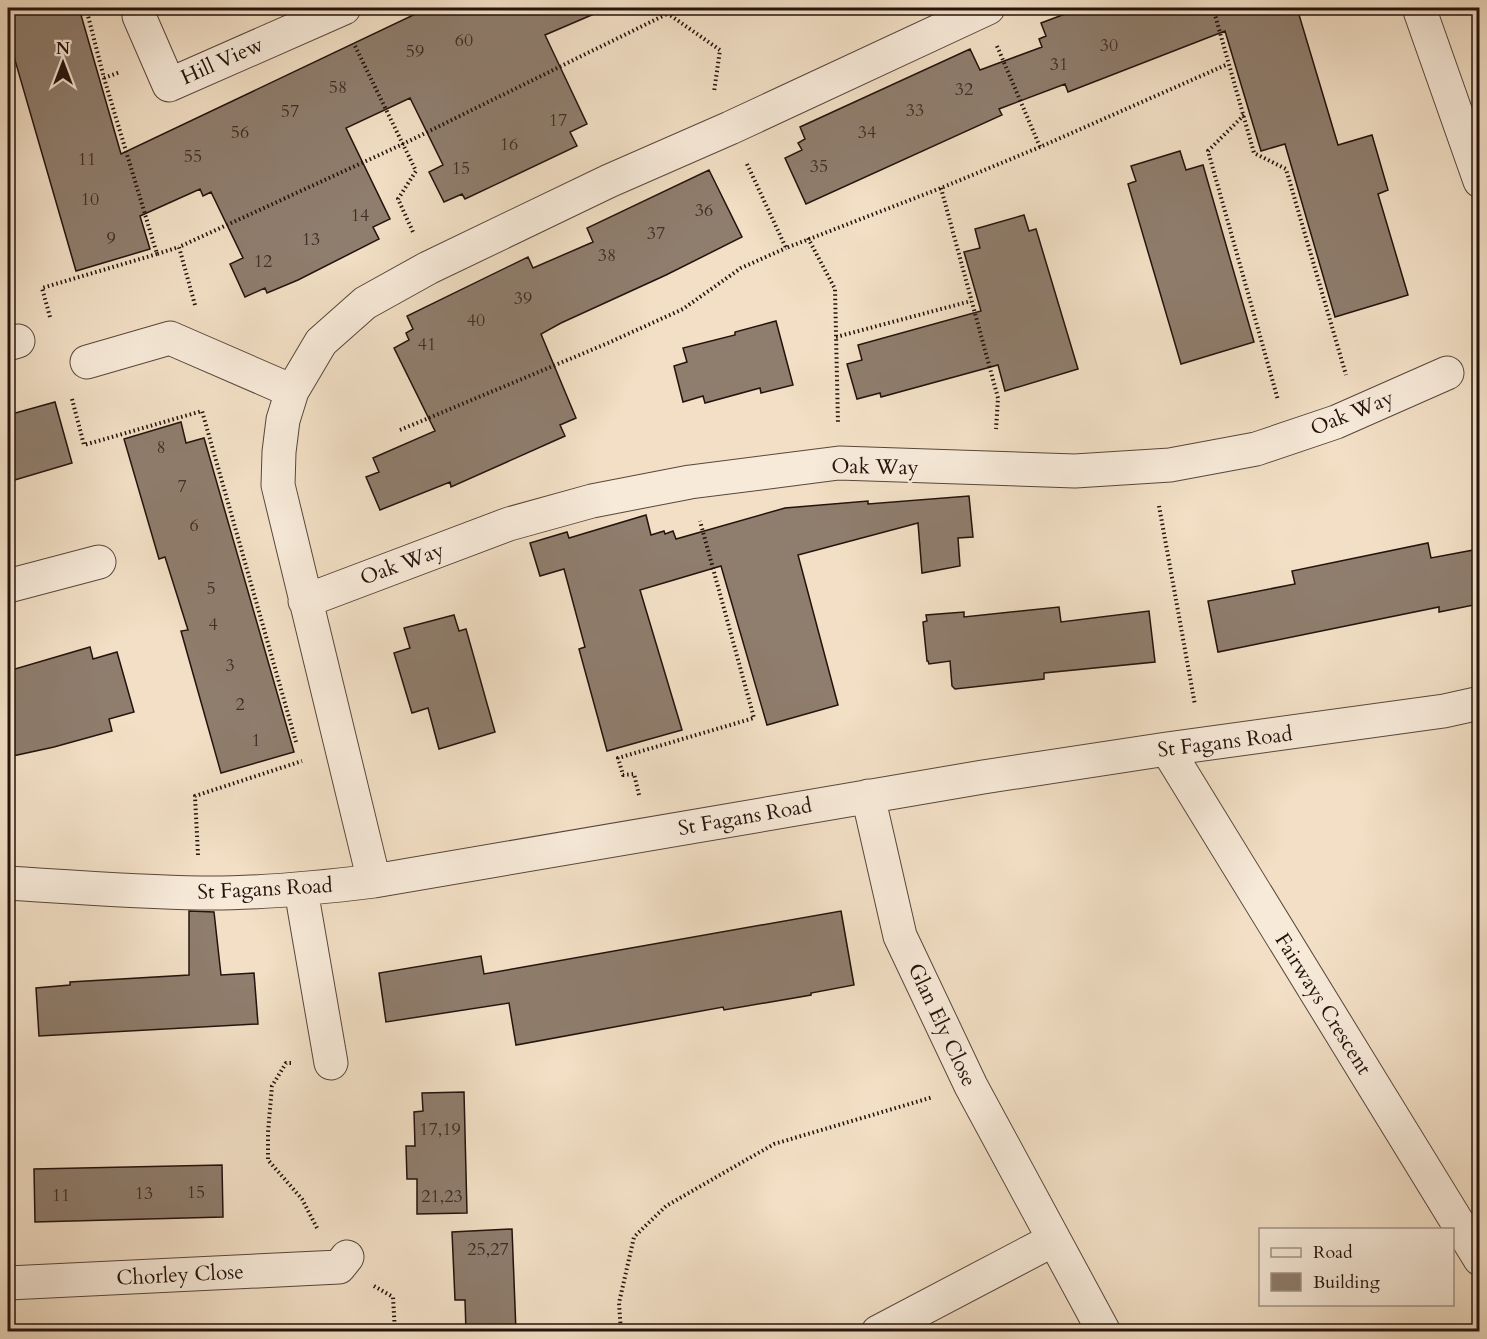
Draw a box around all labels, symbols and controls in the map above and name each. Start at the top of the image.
house number: 60 [455,28,473,53]
street label: Hill View [176,30,268,92]
north arrow [33,33,93,93]
house number: 30 [1100,33,1118,58]
text: N [56,38,70,60]
house number: 59 [406,39,424,64]
house number: 31 [1050,52,1068,77]
house number: 58 [329,75,347,100]
house number: 32 [955,77,973,102]
house number: 33 [906,98,924,123]
house number: 57 [281,99,299,124]
house number: 17 [549,108,567,133]
house number: 56 [231,120,249,145]
house number: 34 [858,120,876,145]
house number: 16 [500,132,518,157]
house number: 55 [184,144,202,169]
house number: 11 [78,147,96,172]
house number: 35 [810,154,828,179]
house number: 15 [452,156,470,181]
house number: 10 [81,187,99,212]
house number: 36 [695,198,713,223]
house number: 14 [351,203,369,228]
house number: 37 [647,221,665,246]
house number: 9 [106,226,116,251]
house number: 13 [302,227,320,252]
house number: 38 [598,243,616,268]
house number: 12 [254,249,272,274]
house number: 39 [514,286,532,311]
house number: 40 [467,308,485,333]
house number: 41 [418,332,436,357]
street label: Oak Way [1306,383,1398,443]
house number: 8 [156,435,166,460]
street label: Oak Way [831,452,919,482]
house number: 7 [177,474,187,499]
house number: 6 [189,513,199,538]
street label: Oak Way [356,535,448,593]
house number: 5 [206,576,216,601]
house number: 4 [208,612,218,637]
house number: 3 [225,653,235,678]
house number: 2 [235,692,245,717]
street label: St Fagans Road [1156,719,1294,765]
house number: 1 [251,728,261,753]
street label: St Fagans Road [676,791,814,843]
street label: St Fagans Road [197,871,333,907]
street label: Fairways Crescent [1268,928,1378,1081]
street label: Glan Ely Close [901,959,983,1091]
house number: 17,19 [419,1117,461,1142]
house number: 15 [187,1180,205,1205]
house number: 13 [135,1181,153,1206]
house number: 11 [52,1183,70,1208]
house number: 21,23 [421,1184,463,1209]
legend [1259,1228,1454,1306]
house number: 25,27 [467,1237,509,1262]
text: Road [1313,1240,1353,1265]
street label: Chorley Close [116,1257,244,1293]
text: Building [1313,1270,1381,1295]

